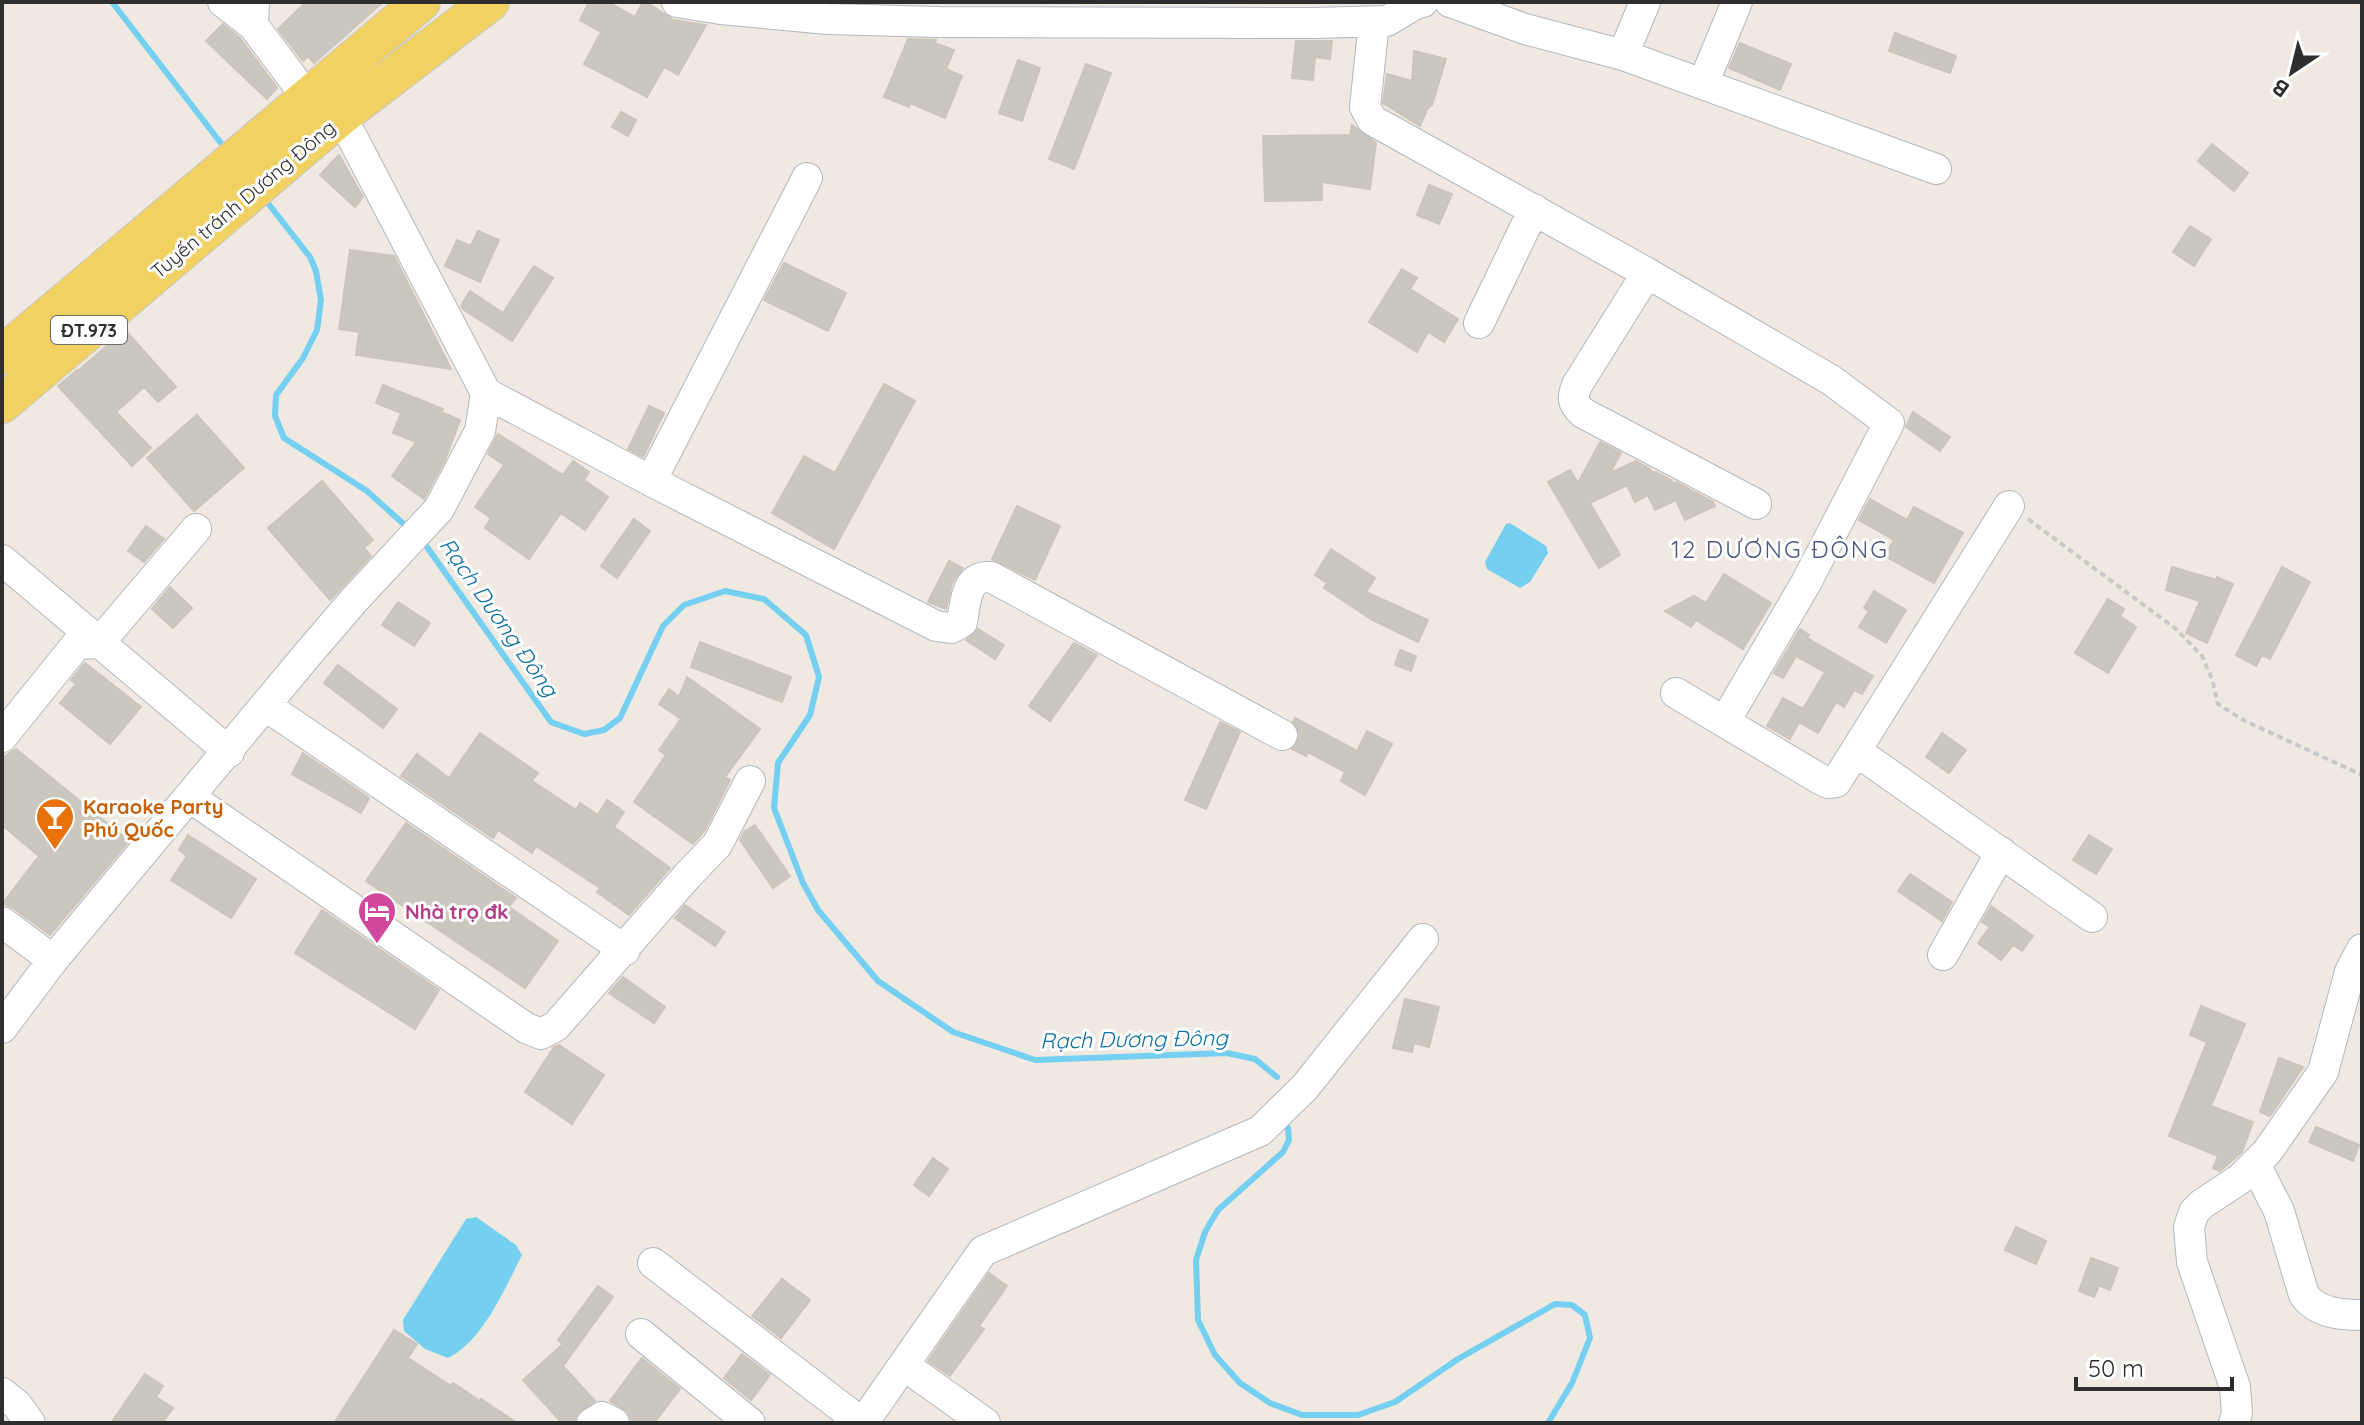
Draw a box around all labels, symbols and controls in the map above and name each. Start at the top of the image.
north arrow [2252,32,2332,112]
text: B [2267,73,2294,104]
street label: Tuyến tránh Dương Đông [146,114,340,284]
road number: ĐT.973 [51,316,127,344]
water label: Rạch Dương Đông [434,532,565,703]
district label: 12 DƯƠNG ĐÔNG [1671,534,1889,564]
place label: Karaoke Party Phú Quốc [83,794,224,842]
bar icon: Karaoke Party Phú Quốc [34,796,76,851]
hotel icon: Nhà trọ đk [356,890,398,945]
place label: Nhà trọ đk [405,899,508,924]
water label: Rạch Dương Đông [1040,1023,1229,1055]
scale bar [2076,1341,2232,1391]
text: 50 m [2088,1353,2144,1383]

